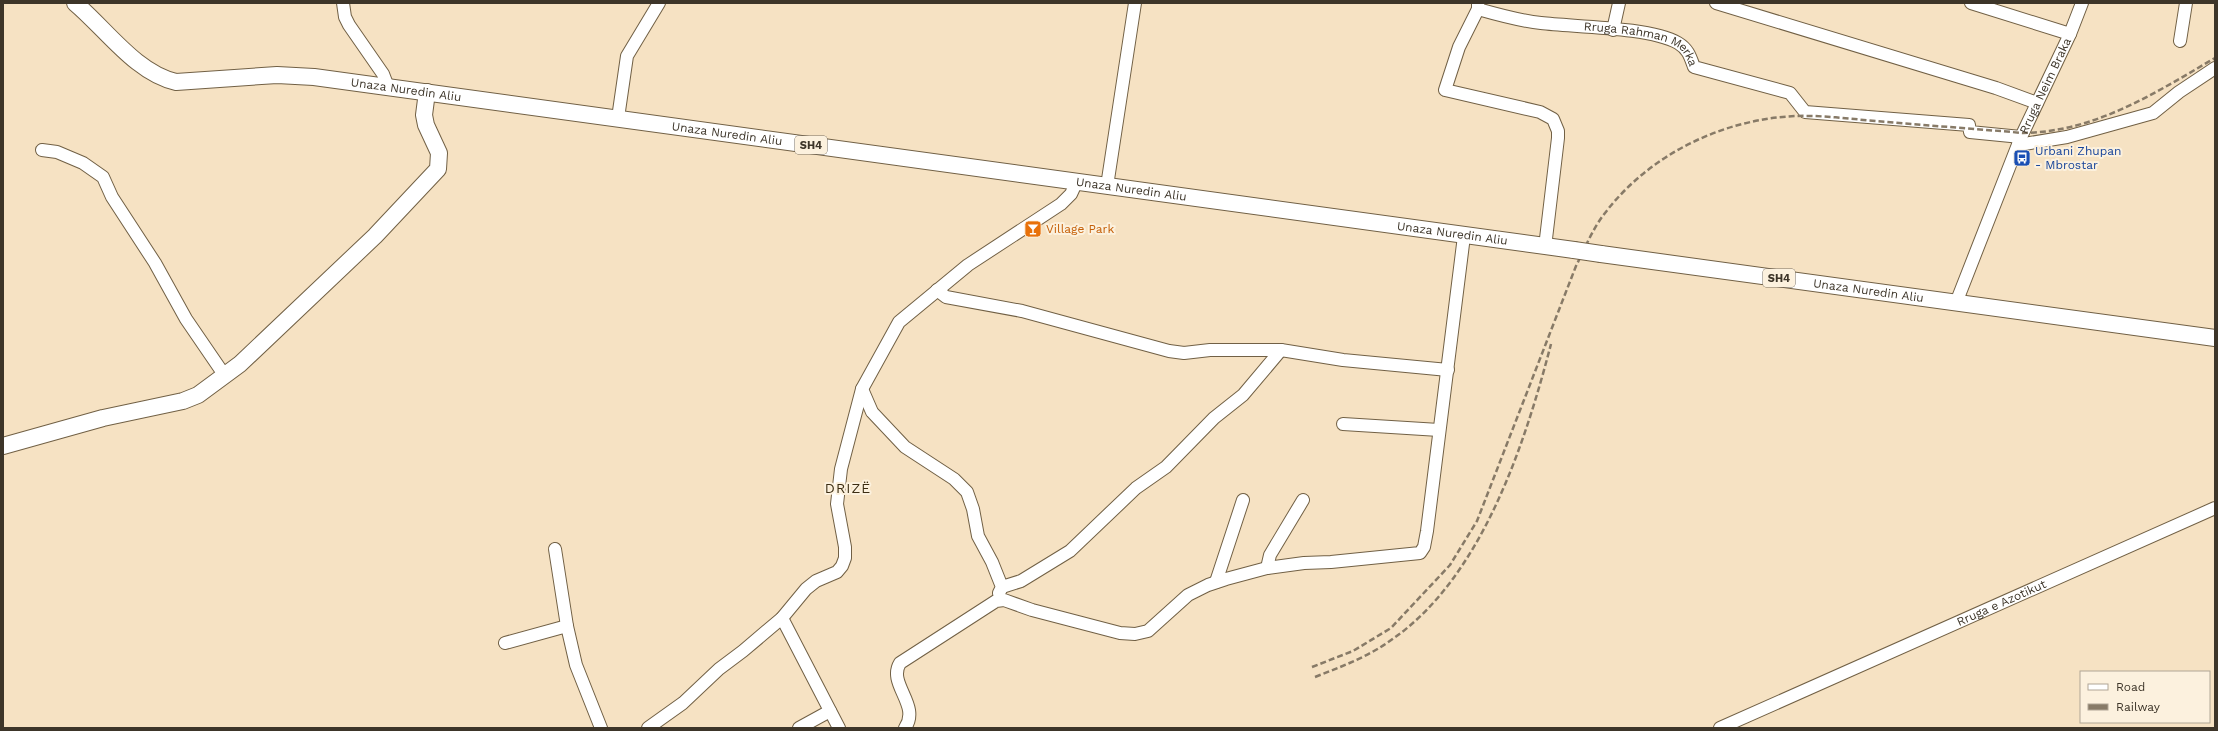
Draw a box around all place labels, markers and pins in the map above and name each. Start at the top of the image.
place label: Urbani Zhupan - Mbrostar [2035,144,2122,172]
bus stop icon: Urbani Zhupan - Mbrostar [2012,148,2032,168]
bar icon: Village Park [1023,219,1043,239]
place label: Village Park [1046,222,1115,236]

